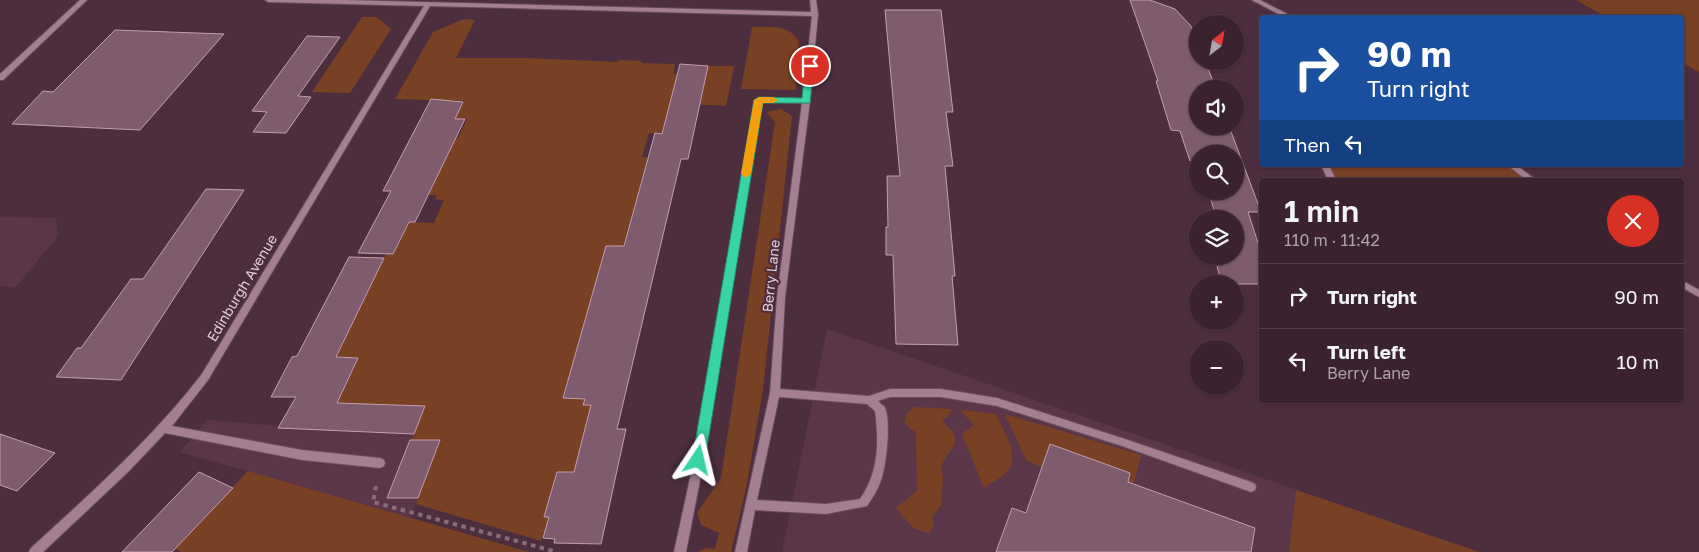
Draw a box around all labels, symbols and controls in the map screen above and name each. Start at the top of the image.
north arrow [1189,15,1244,70]
map controls [1189,15,1244,395]
text: 90 m [1367,33,1451,75]
icon: right [1284,35,1349,100]
pin [789,45,831,87]
icon: arrive [796,52,824,80]
text: Turn right [1367,75,1470,102]
button: sound [1189,80,1244,135]
icon: left [1340,130,1368,158]
text: Then [1284,133,1330,156]
button: search [1189,145,1244,200]
text: 1 min [1284,193,1359,229]
button: close [1607,195,1659,247]
button: layers [1189,210,1244,265]
text: 110 m · 11:42 [1284,230,1380,250]
street label: Edinburgh Avenue [203,231,280,344]
street label: Berry Lane [758,239,783,313]
button: + [1189,275,1244,330]
icon: right [1284,282,1312,310]
text: Turn right [1327,285,1417,308]
text: 90 m [1614,285,1659,308]
button: − [1189,340,1244,395]
text: Turn left [1327,340,1406,363]
icon: left [1284,347,1312,375]
text: 10 m [1616,350,1659,373]
text: Berry Lane [1327,363,1410,383]
position arrow [671,433,723,485]

